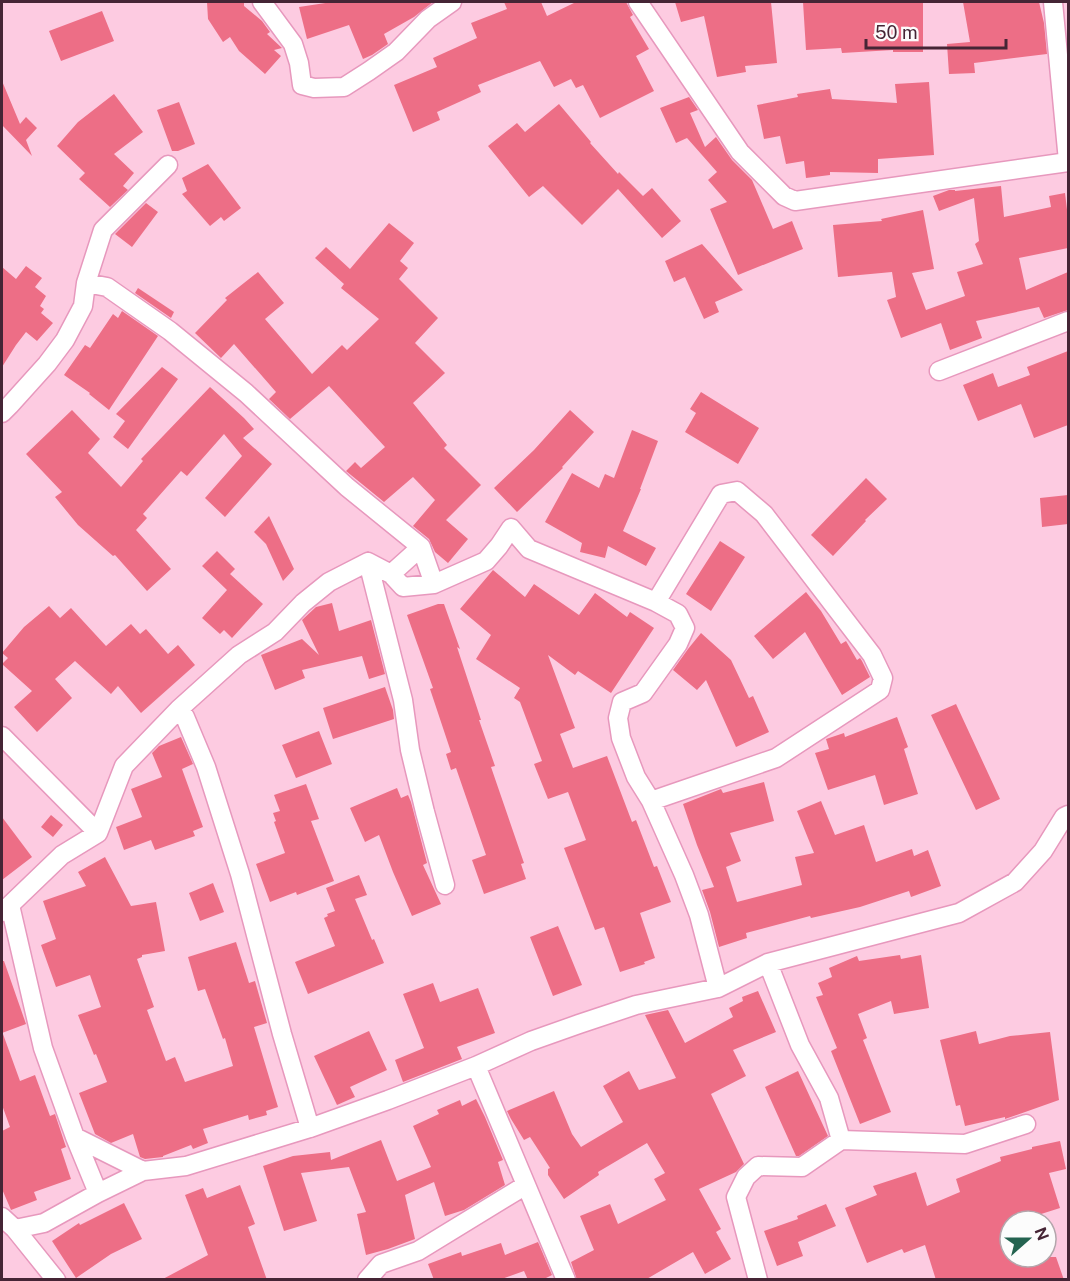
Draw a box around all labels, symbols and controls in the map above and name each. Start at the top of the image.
scale bar [866,12,1006,50]
text: 50 m [875,22,918,43]
north arrow [998,1209,1058,1269]
text: N [1030,1225,1053,1243]

